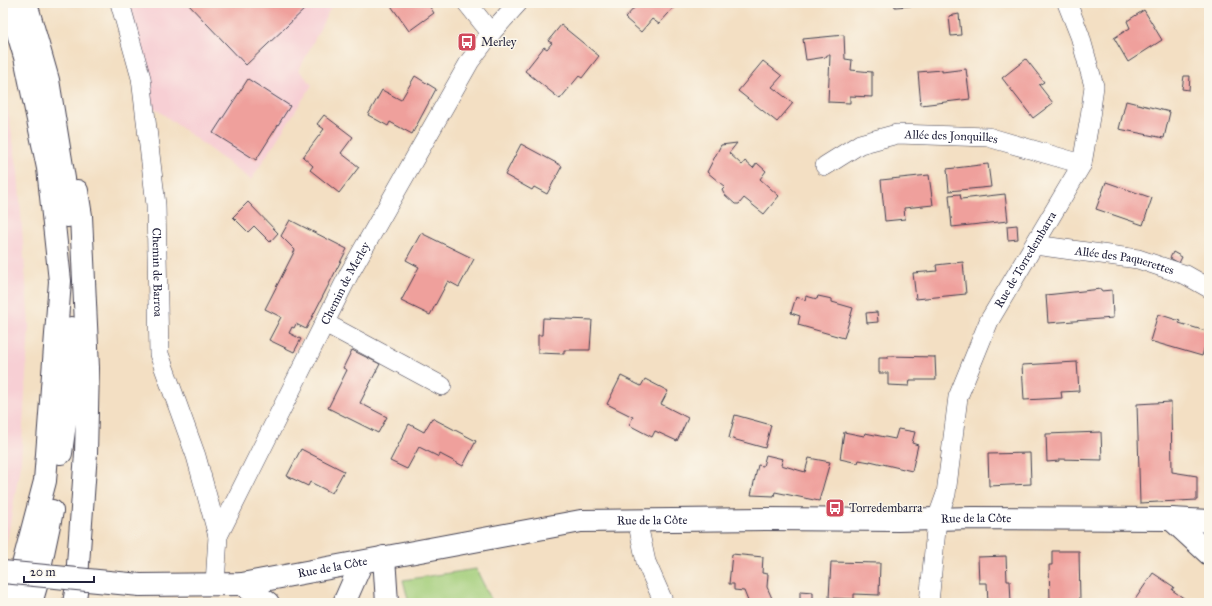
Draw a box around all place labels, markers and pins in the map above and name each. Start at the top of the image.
bus stop icon: Merley [456,31,478,53]
place label: Merley [481,35,517,49]
bus stop icon: Torredembarra [824,497,846,519]
place label: Torredembarra [849,501,923,515]

